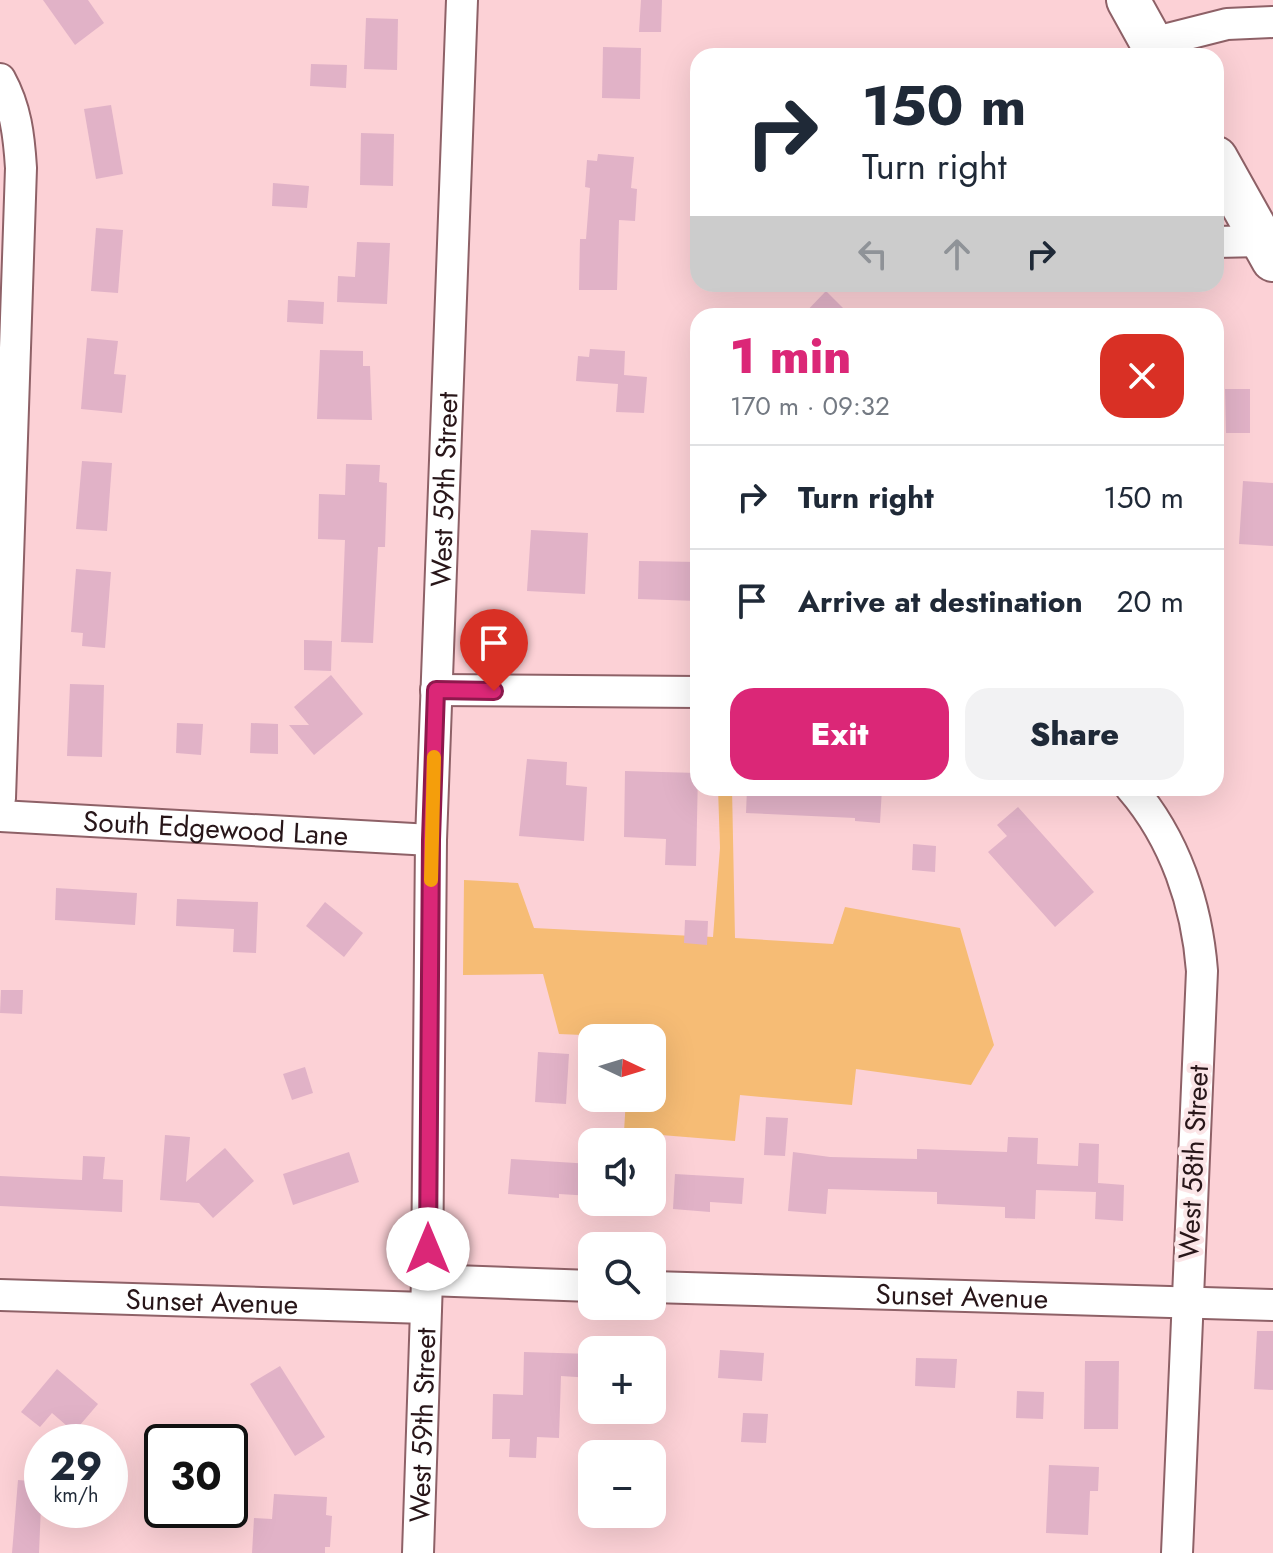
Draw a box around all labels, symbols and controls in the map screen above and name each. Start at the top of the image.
text: 150 m [862,65,1026,146]
icon: right [730,80,834,184]
text: Turn right [862,140,1007,192]
icon: left [851,232,895,276]
icon: ahead [935,232,979,276]
icon: right [1019,232,1063,276]
text: 1 min [730,322,851,391]
button: close [1100,334,1184,418]
text: 170 m · 09:32 [730,387,890,425]
street label: West 59th Street [420,391,469,588]
icon: right [730,475,774,519]
text: Turn right [798,476,934,519]
text: 150 m [1103,476,1184,519]
icon: arrive [730,579,774,623]
text: Arrive at destination [798,580,1083,623]
text: 20 m [1117,580,1184,623]
pin [460,609,528,691]
icon: arrive [472,621,516,665]
button: Exit [730,688,949,780]
button: Share [965,688,1184,780]
street label: South Edgewood Lane [82,801,349,856]
north arrow [578,1024,666,1112]
map controls [578,1024,666,1528]
street label: West 58th Street [1168,1064,1219,1260]
button: sound [578,1128,666,1216]
position arrow [386,1207,470,1291]
button: search [578,1232,666,1320]
street label: Sunset Avenue [875,1273,1049,1319]
street label: Sunset Avenue [125,1279,299,1325]
street label: West 59th Street [399,1327,446,1523]
button: + [578,1336,666,1424]
speed limit sign: 30 [144,1424,248,1528]
text: 29 [50,1437,103,1495]
button: − [578,1440,666,1528]
text: km/h [53,1481,99,1510]

